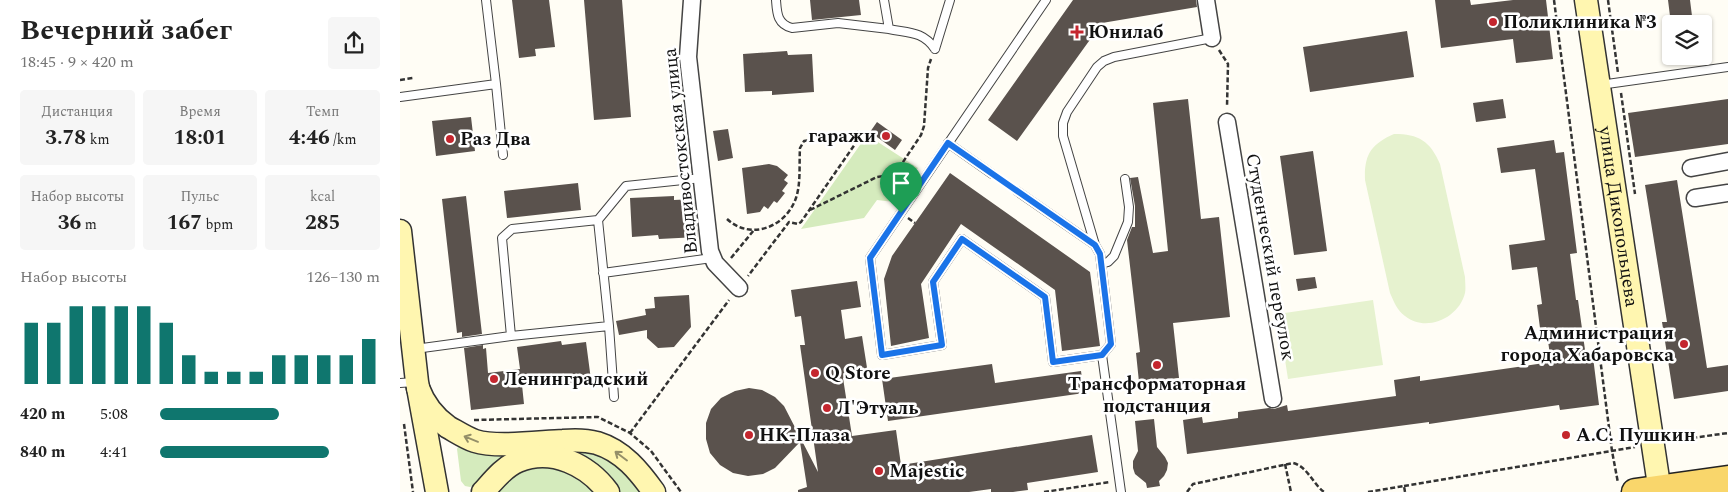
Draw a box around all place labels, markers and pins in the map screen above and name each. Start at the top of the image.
place label: Поликлиника №3 [1503,8,1657,37]
marker: Поликлиника №3 [1487,16,1499,28]
place label: Юнилаб [1088,18,1163,47]
marker: Юнилаб [1070,25,1084,39]
place label: гаражи [808,122,876,151]
place label: Раз Два [460,125,531,154]
marker: гаражи [880,130,892,142]
marker: Раз Два [444,133,456,145]
pin [880,162,922,213]
place label: Администрация города Хабаровска [1501,319,1674,370]
marker: Администрация города Хабаровска [1678,338,1690,350]
place label: Q Store [825,359,891,388]
marker: Трансформаторная подстанция [1151,359,1163,371]
place label: Ленинградский [504,365,648,394]
marker: Q Store [809,367,821,379]
place label: Трансформаторная подстанция [1068,370,1246,421]
marker: Ленинградский [488,373,500,385]
place label: Л'Этуаль [837,394,918,423]
marker: Л'Этуаль [821,402,833,414]
place label: НК-Плаза [759,421,851,450]
place label: А.С. Пушкин [1576,421,1696,450]
marker: НК-Плаза [743,429,755,441]
marker: А.С. Пушкин [1560,429,1572,441]
place label: Majestic [889,457,964,486]
marker: Majestic [873,465,885,477]

